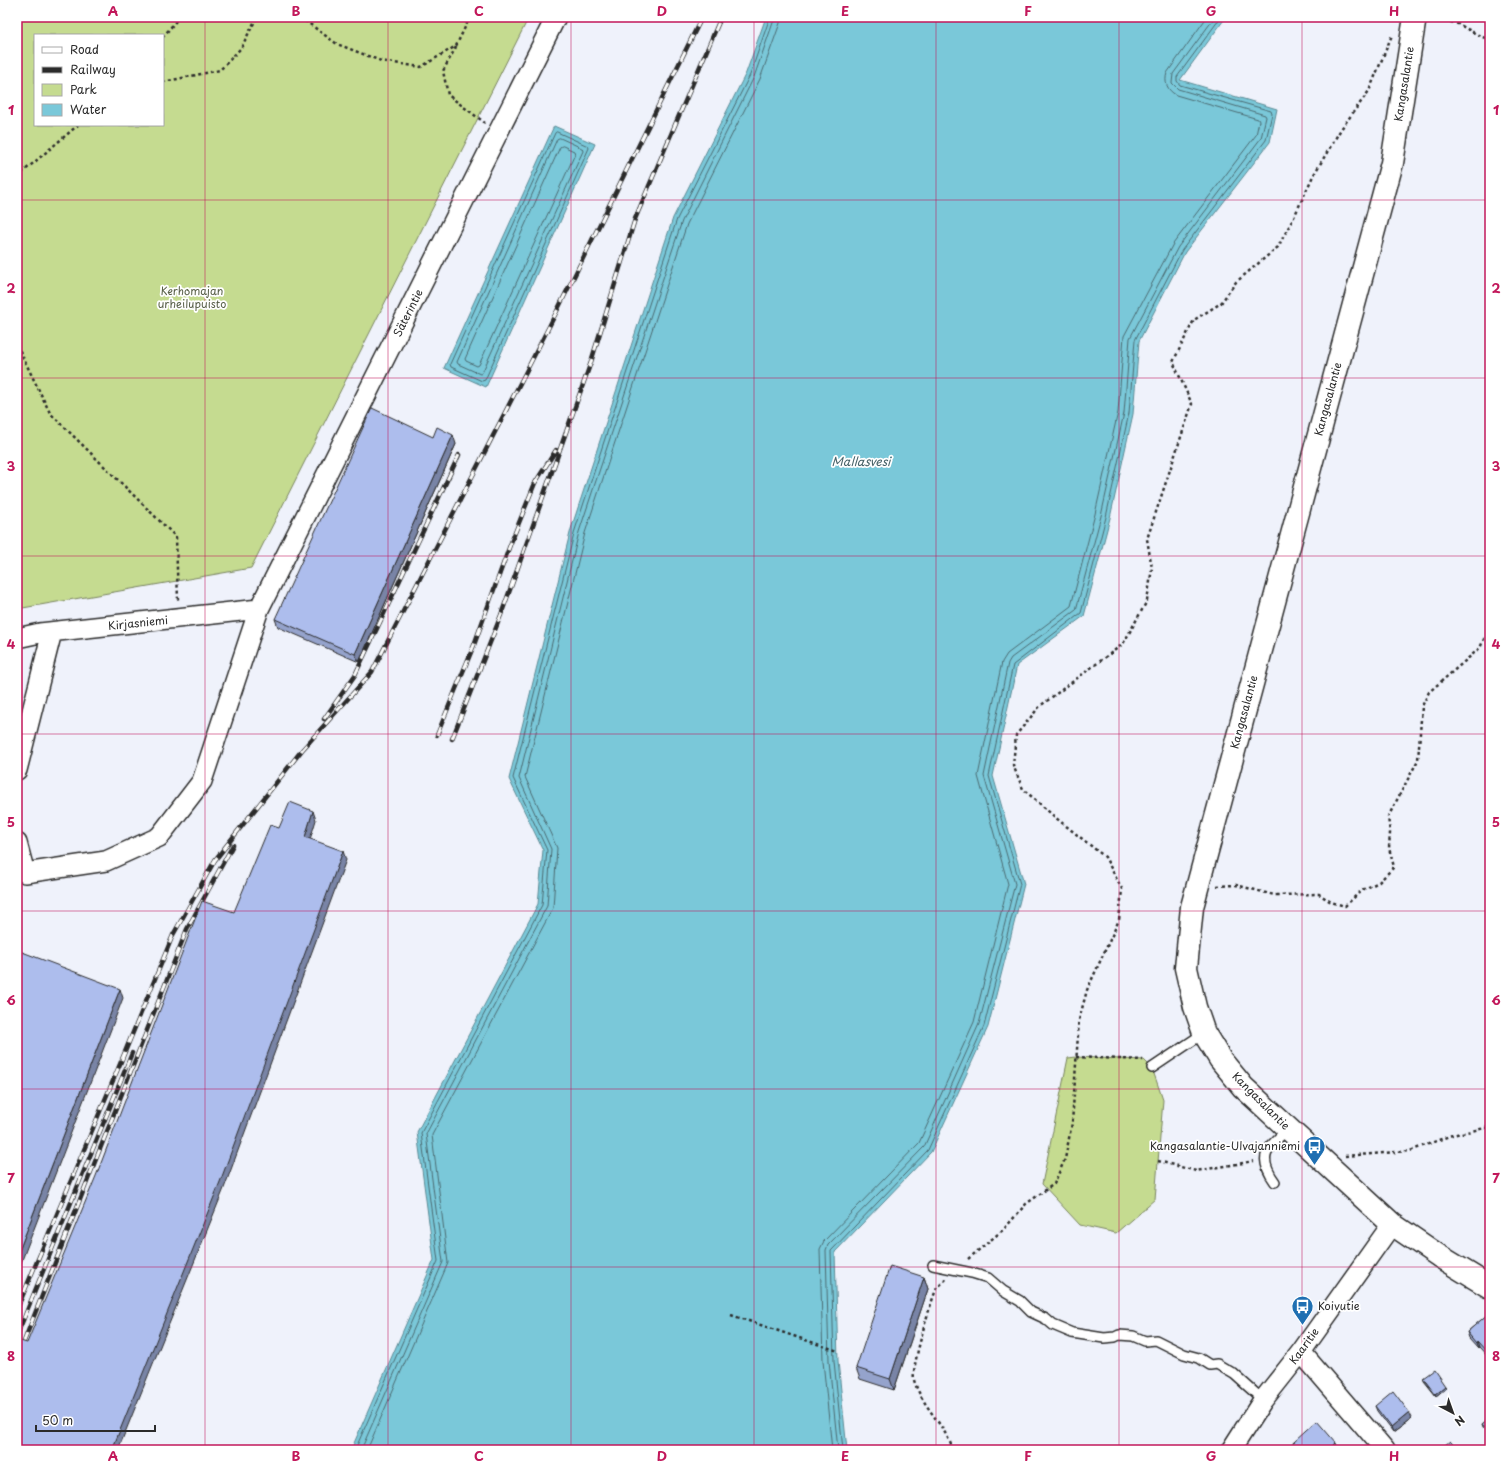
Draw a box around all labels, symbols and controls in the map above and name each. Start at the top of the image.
text: A [108,1,118,20]
text: B [292,1,301,20]
text: C [474,1,484,20]
text: D [657,1,667,20]
text: E [841,1,849,20]
text: F [1024,1,1032,20]
text: G [1206,1,1216,20]
text: H [1389,1,1399,20]
legend [34,34,164,126]
text: Road [70,40,99,58]
street label: Kangasalantie [1389,45,1418,123]
text: Railway [70,60,116,78]
text: Park [70,80,97,98]
text: 1 [8,100,14,119]
text: Water [70,100,107,118]
text: 1 [1493,100,1499,119]
text: 2 [6,278,16,297]
text: 2 [1491,278,1501,297]
park label: Kerhomajan urheilupuisto [158,282,226,312]
street label: Säterintie [388,286,427,340]
street label: Kangasalantie [1310,360,1346,438]
water label: Mallasvesi [832,452,892,470]
text: 3 [7,456,16,475]
text: 3 [1492,456,1501,475]
street label: Kirjasniemi [107,611,169,634]
text: 4 [7,634,16,653]
text: 4 [1492,634,1501,653]
street label: Kangasalantie [1226,673,1262,751]
text: 5 [7,812,15,831]
text: 5 [1492,812,1500,831]
text: 6 [6,990,16,1009]
text: 6 [1491,990,1501,1009]
street label: Kangasalantie [1229,1068,1294,1134]
bus stop icon: Kangasalantie-Ulvajanniemi [1302,1133,1328,1166]
place label: Kangasalantie-Ulvajanniemi [1150,1137,1300,1154]
text: 7 [7,1168,15,1187]
text: 7 [1492,1168,1500,1187]
bus stop icon: Koivutie [1289,1293,1315,1326]
place label: Koivutie [1318,1297,1360,1314]
street label: Kaaritie [1284,1324,1323,1368]
text: 8 [7,1346,15,1365]
text: 8 [1492,1346,1500,1365]
north arrow [1433,1393,1473,1433]
scale bar [36,1407,155,1433]
text: 50 m [42,1411,73,1429]
text: N [1451,1412,1469,1430]
text: A [108,1446,118,1465]
text: B [292,1446,301,1465]
text: C [474,1446,484,1465]
text: D [657,1446,667,1465]
text: E [841,1446,849,1465]
text: F [1024,1446,1032,1465]
text: G [1206,1446,1216,1465]
text: H [1389,1446,1399,1465]

